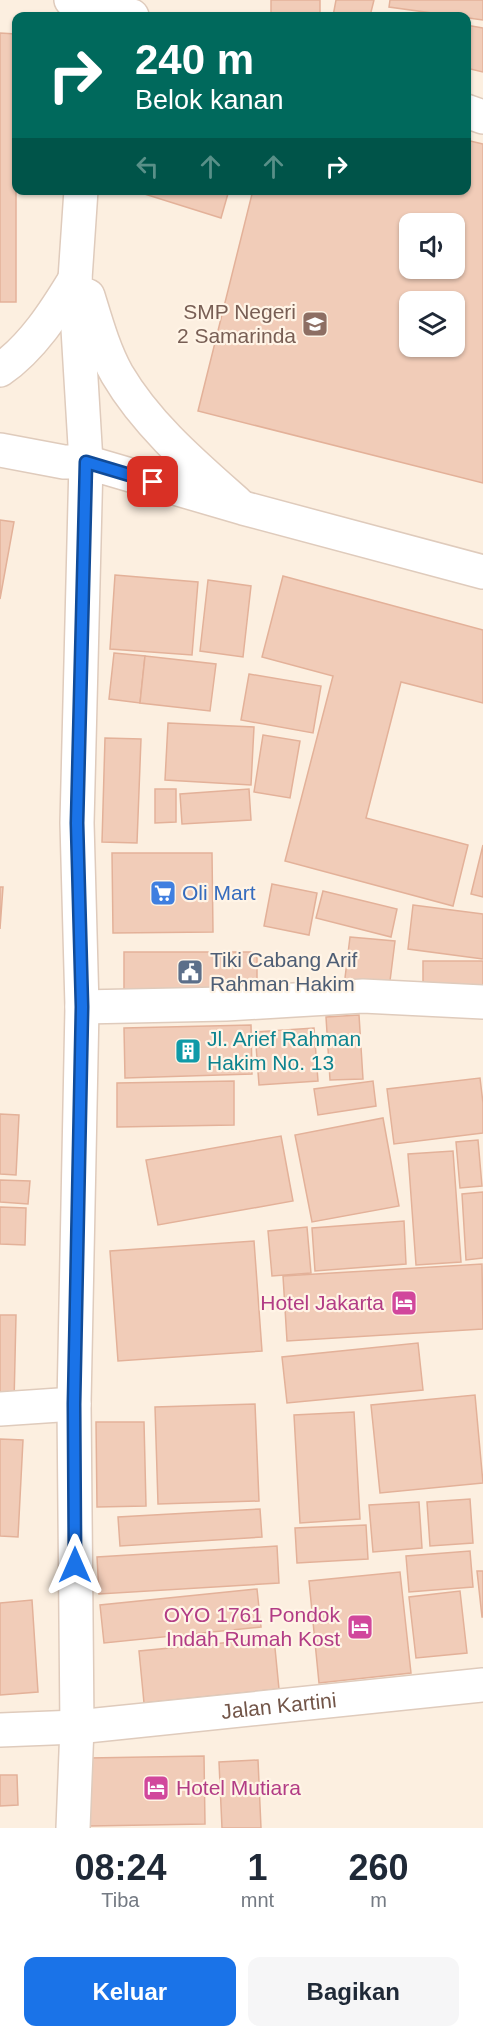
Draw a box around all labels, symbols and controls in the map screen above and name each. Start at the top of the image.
icon: right [36,36,114,114]
text: 240 m [135,36,254,83]
text: Belok kanan [135,85,284,115]
icon: left [131,150,164,183]
icon: ahead [194,150,227,183]
icon: ahead [257,150,290,183]
icon: right [320,150,353,183]
map controls [399,213,465,357]
button: sound [399,213,465,279]
button: layers [399,291,465,357]
place label: SMP Negeri 2 Samarinda [177,300,296,347]
school or university icon: SMP Negeri 2 Samarinda [300,309,330,339]
pin [127,456,178,507]
icon: arrive [136,465,169,498]
supermarket icon: Oli Mart [148,878,178,908]
place label: Oli Mart [182,881,256,904]
place label: Tiki Cabang Arif Rahman Hakim [210,948,358,995]
public building icon: Tiki Cabang Arif Rahman Hakim [175,957,205,987]
place label: Jl. Arief Rahman Hakim No. 13 [207,1027,361,1074]
building icon: Jl. Arief Rahman Hakim No. 13 [173,1036,203,1066]
hotel icon: Hotel Jakarta [389,1288,419,1318]
place label: Hotel Jakarta [260,1291,384,1314]
position arrow [43,1533,107,1597]
place label: OYO 1761 Pondok Indah Rumah Kost [164,1603,340,1650]
hotel icon: OYO 1761 Pondok Indah Rumah Kost [345,1612,375,1642]
street label: Jalan Kartini [220,1688,338,1723]
hotel icon: Hotel Mutiara [141,1773,171,1803]
place label: Hotel Mutiara [176,1776,301,1799]
text: 08:24 [74,1847,166,1888]
text: 1 [247,1847,268,1888]
text: 260 [349,1847,409,1888]
text: Tiba [101,1889,140,1911]
text: mnt [241,1889,274,1911]
text: m [370,1889,387,1911]
button: Keluar [24,1957,236,2026]
button: Bagikan [248,1957,459,2026]

